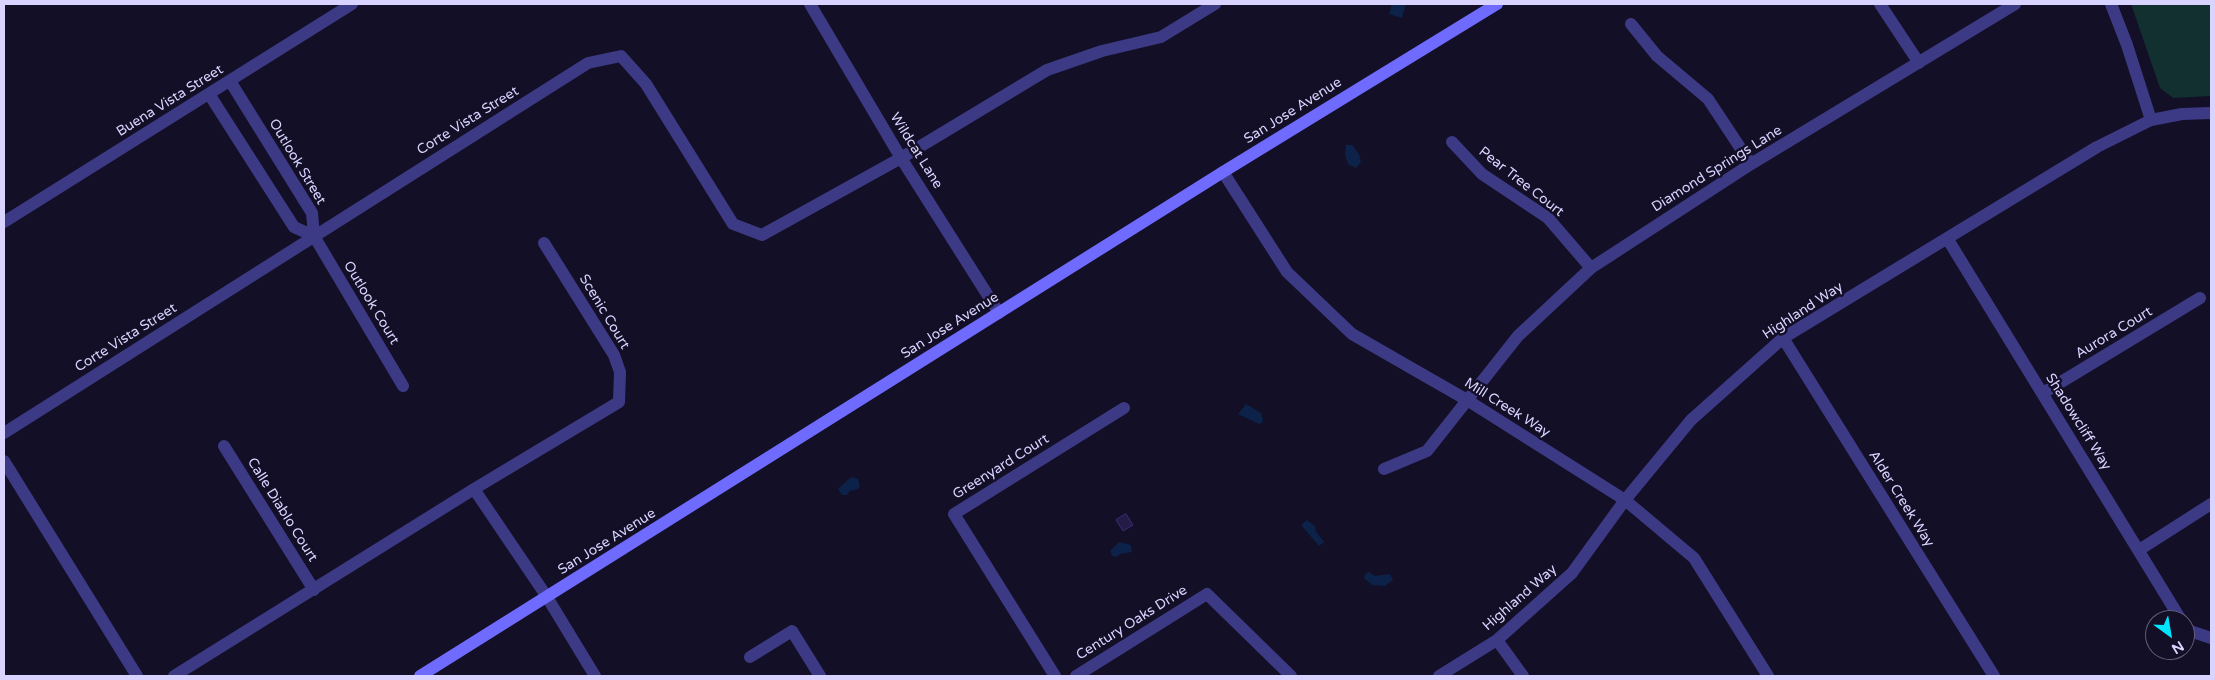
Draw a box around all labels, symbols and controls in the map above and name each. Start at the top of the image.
street label: Buena Vista Street [114,61,226,141]
street label: San Jose Avenue [1241,74,1345,148]
street label: Corte Vista Street [414,83,522,159]
street label: Wildcat Lane [886,110,946,192]
street label: Outlook Street [265,116,329,208]
street label: Diamond Springs Lane [1649,122,1785,216]
street label: Pear Tree Court [1475,143,1567,221]
street label: Outlook Court [340,258,402,348]
street label: Scenic Court [575,272,633,352]
street label: Highland Way [1760,279,1846,343]
street label: San Jose Avenue [898,289,1002,363]
street label: Corte Vista Street [72,300,180,376]
street label: Aurora Court [2073,304,2155,362]
street label: Shadowcliff Way [2041,371,2115,473]
street label: Mill Creek Way [1461,375,1553,441]
street label: Greenyard Court [950,431,1052,503]
street label: Alder Creek Way [1865,448,1937,550]
street label: Calle Diablo Court [243,455,321,565]
street label: San Jose Avenue [555,505,659,579]
street label: Highland Way [1480,561,1560,635]
street label: Century Oaks Drive [1073,582,1191,664]
north arrow [2145,610,2195,660]
text: N [2168,637,2187,657]

